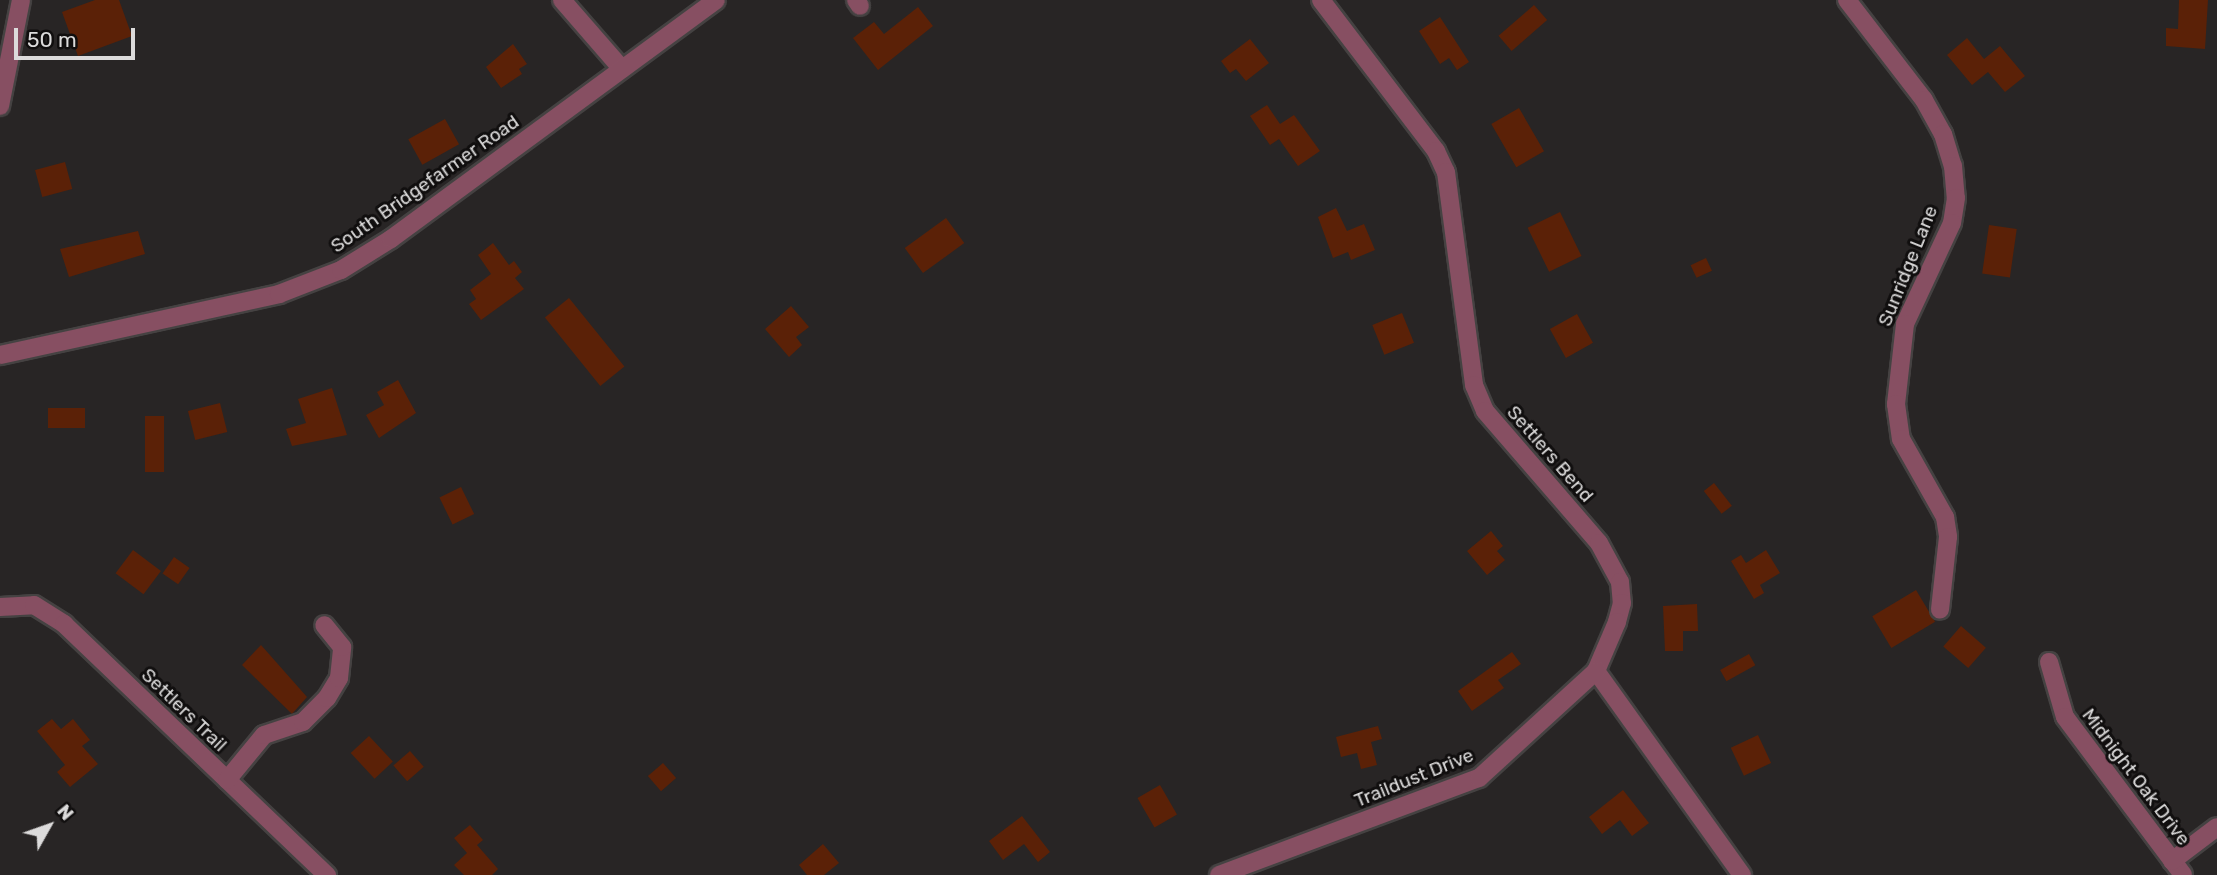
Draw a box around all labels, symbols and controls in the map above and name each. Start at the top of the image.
scale bar [18,14,138,58]
text: 50 m [27,27,77,52]
street label: South Bridgefarmer Road [326,110,524,258]
street label: Sunridge Lane [1873,202,1943,330]
street label: Settlers Bend [1502,401,1598,507]
street label: Settlers Trail [136,663,232,757]
street label: Midnight Oak Drive [2077,704,2195,850]
street label: Traildust Drive [1351,744,1477,812]
north arrow [14,791,84,861]
text: N [52,800,79,825]

